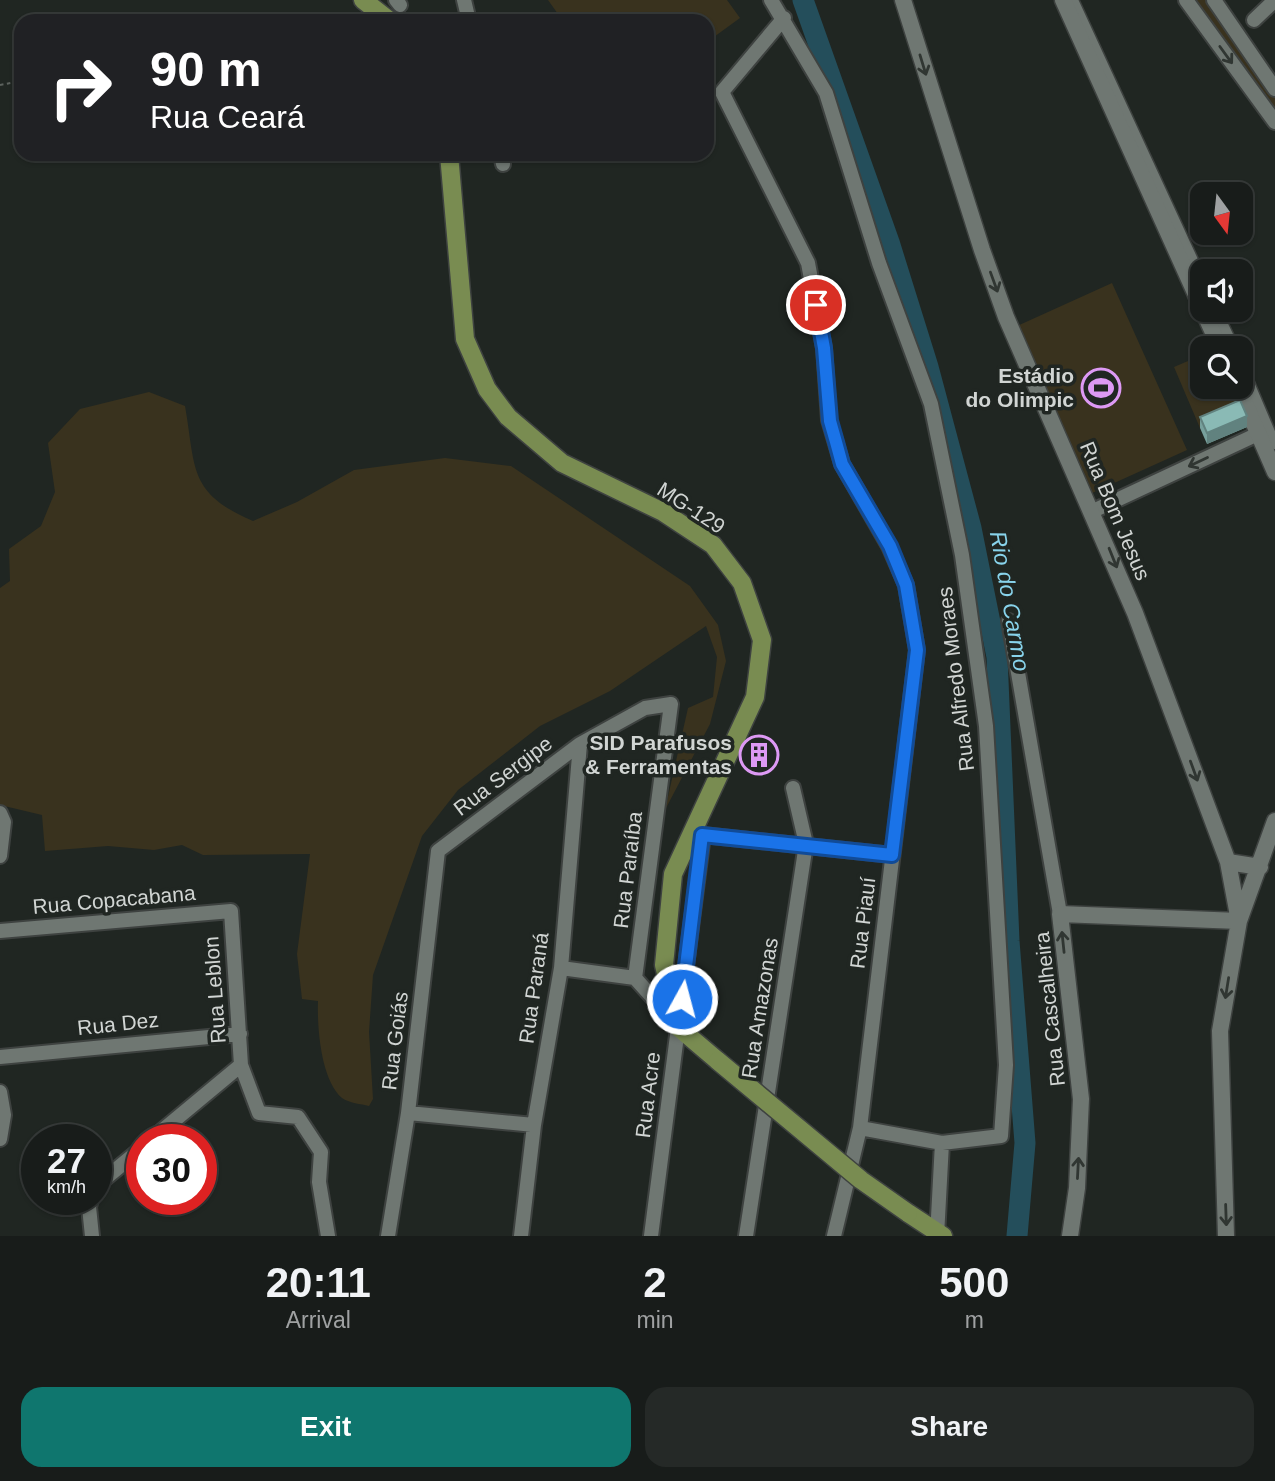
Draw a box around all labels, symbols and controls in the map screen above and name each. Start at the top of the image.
icon: right [35,42,126,133]
text: 90 m [150,42,262,96]
one-way arrow [1219,45,1233,64]
one-way arrow [917,54,930,76]
text: Rua Ceará [150,99,305,135]
north arrow [1190,182,1253,245]
map controls [1190,182,1253,399]
button: sound [1190,259,1253,322]
one-way arrow [988,270,1001,292]
pin [786,275,846,335]
icon: arrive [797,286,835,324]
button: search [1190,336,1253,399]
place label: Estádio do Olimpic [965,364,1074,411]
sports icon: Estádio do Olimpic [1080,367,1122,409]
street label: Rua Bom Jesus [1076,438,1155,584]
one-way arrow [1188,456,1209,469]
street label: MG-129 [653,477,729,538]
water label: Rio do Carmo [985,529,1035,673]
one-way arrow [1107,547,1120,568]
street label: Rua Alfredo Moraes [933,586,978,773]
street label: Rua Sergipe [449,731,556,820]
place label: SID Parafusos & Ferramentas [585,731,732,778]
building icon: SID Parafusos & Ferramentas [738,734,780,776]
one-way arrow [1188,759,1201,781]
street label: Rua Paraíba [609,810,646,930]
street label: Rua Piauí [845,876,880,970]
street label: Rua Copacabana [32,881,197,918]
street label: Rua Cascalheira [1030,930,1069,1087]
street label: Rua Paraná [514,931,553,1045]
one-way arrow [1057,931,1070,954]
street label: Rua Leblon [199,936,230,1044]
street label: Rua Amazonas [737,936,782,1080]
position arrow [645,962,719,1036]
one-way arrow [1220,976,1233,999]
street label: Rua Goiás [377,990,412,1092]
street label: Rua Dez [76,1008,160,1039]
street label: Rua Acre [631,1051,664,1139]
speed limit sign: 30 [126,1124,217,1215]
text: 27 [47,1141,86,1180]
one-way arrow [1071,1157,1084,1180]
text: km/h [47,1177,86,1197]
one-way arrow [1219,1203,1232,1226]
text: 20:11 [266,1259,371,1306]
text: 2 [643,1259,667,1306]
text: 500 [939,1259,1009,1306]
text: Arrival [286,1307,351,1333]
text: min [636,1307,674,1333]
text: m [965,1307,984,1333]
button: Exit [21,1387,631,1467]
button: Share [645,1387,1254,1467]

